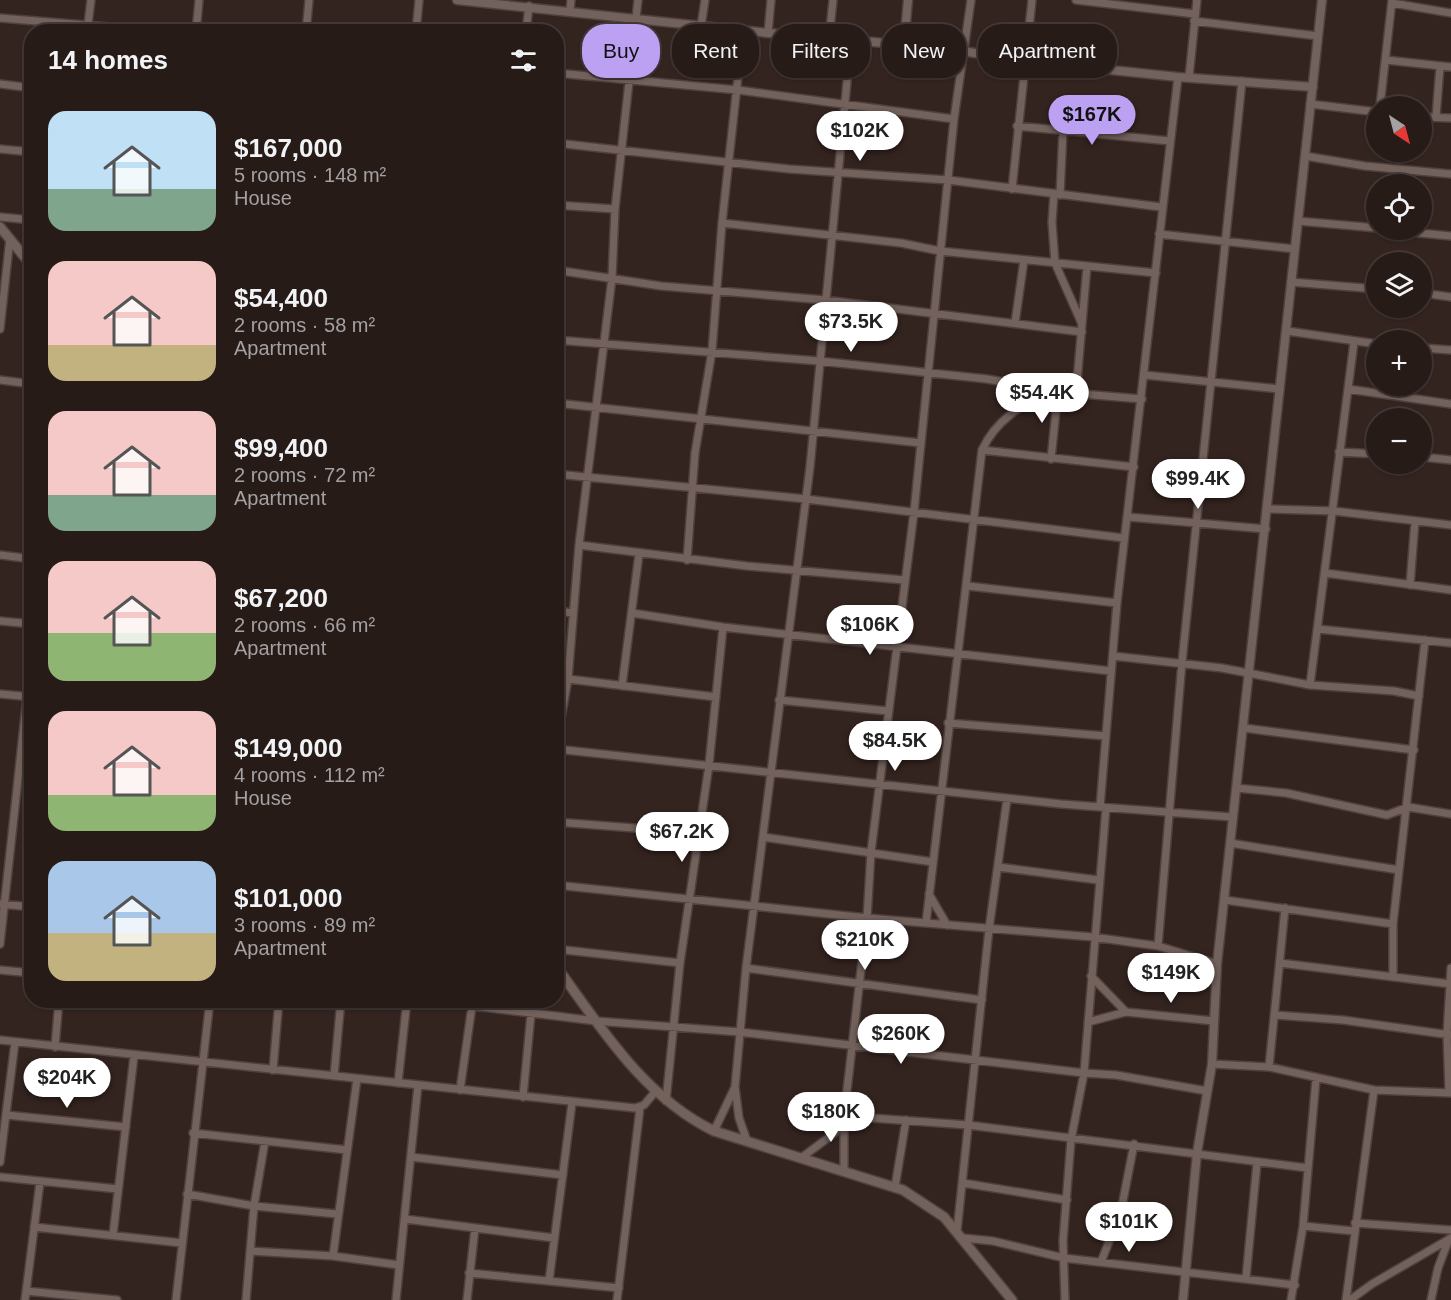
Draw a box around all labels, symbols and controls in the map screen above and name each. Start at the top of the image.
chip: Buy [582,24,660,78]
chip: Rent [672,24,759,78]
chip: Filters [771,24,870,78]
chip: New [882,24,966,78]
chip: Apartment [978,24,1117,78]
icon: filters [507,44,540,77]
text: 14 homes [48,45,168,75]
pin: $167K [1050,95,1134,146]
north arrow [1366,96,1432,162]
map controls [1366,96,1432,474]
text: $167K [1063,103,1121,125]
pin: $102K [818,111,902,162]
text: $102K [831,119,889,141]
text: $167,000 [234,133,342,163]
icon: home [96,135,168,207]
text: 5 rooms · 148 m² [234,164,386,186]
button: locate [1366,174,1432,240]
text: House [234,187,292,209]
button: layers [1366,252,1432,318]
text: $54,400 [234,283,328,313]
icon: home [96,285,168,357]
pin: $73.5K [802,302,900,353]
text: $73.5K [819,310,883,332]
text: 2 rooms · 58 m² [234,314,375,336]
button: + [1366,330,1432,396]
text: Apartment [234,337,326,359]
pin: $54.4K [993,373,1091,424]
text: $54.4K [1010,381,1074,403]
button: − [1366,408,1432,474]
text: $99,400 [234,433,328,463]
icon: home [96,435,168,507]
pin: $99.4K [1149,459,1247,510]
text: 2 rooms · 72 m² [234,464,375,486]
text: $99.4K [1166,467,1230,489]
text: Apartment [234,487,326,509]
text: $67,200 [234,583,328,613]
icon: home [96,585,168,657]
pin: $106K [828,605,912,656]
text: $106K [841,613,899,635]
text: 2 rooms · 66 m² [234,614,375,636]
text: Apartment [234,637,326,659]
pin: $84.5K [846,721,944,772]
text: $84.5K [863,729,927,751]
text: $149,000 [234,733,342,763]
icon: home [96,735,168,807]
text: 4 rooms · 112 m² [234,764,385,786]
text: House [234,787,292,809]
pin: $67.2K [633,812,731,863]
text: $67.2K [650,820,714,842]
text: $101,000 [234,883,342,913]
icon: home [96,885,168,957]
text: 3 rooms · 89 m² [234,914,375,936]
pin: $210K [823,920,907,971]
text: $210K [836,928,894,950]
text: Apartment [234,937,326,959]
pin: $149K [1129,953,1213,1004]
text: $149K [1142,961,1200,983]
pin: $260K [859,1014,943,1065]
text: $260K [872,1022,930,1044]
pin: $204K [25,1058,109,1109]
text: $204K [38,1066,96,1088]
pin: $180K [789,1092,873,1143]
text: $180K [802,1100,860,1122]
pin: $101K [1087,1202,1171,1253]
text: $101K [1100,1210,1158,1232]

